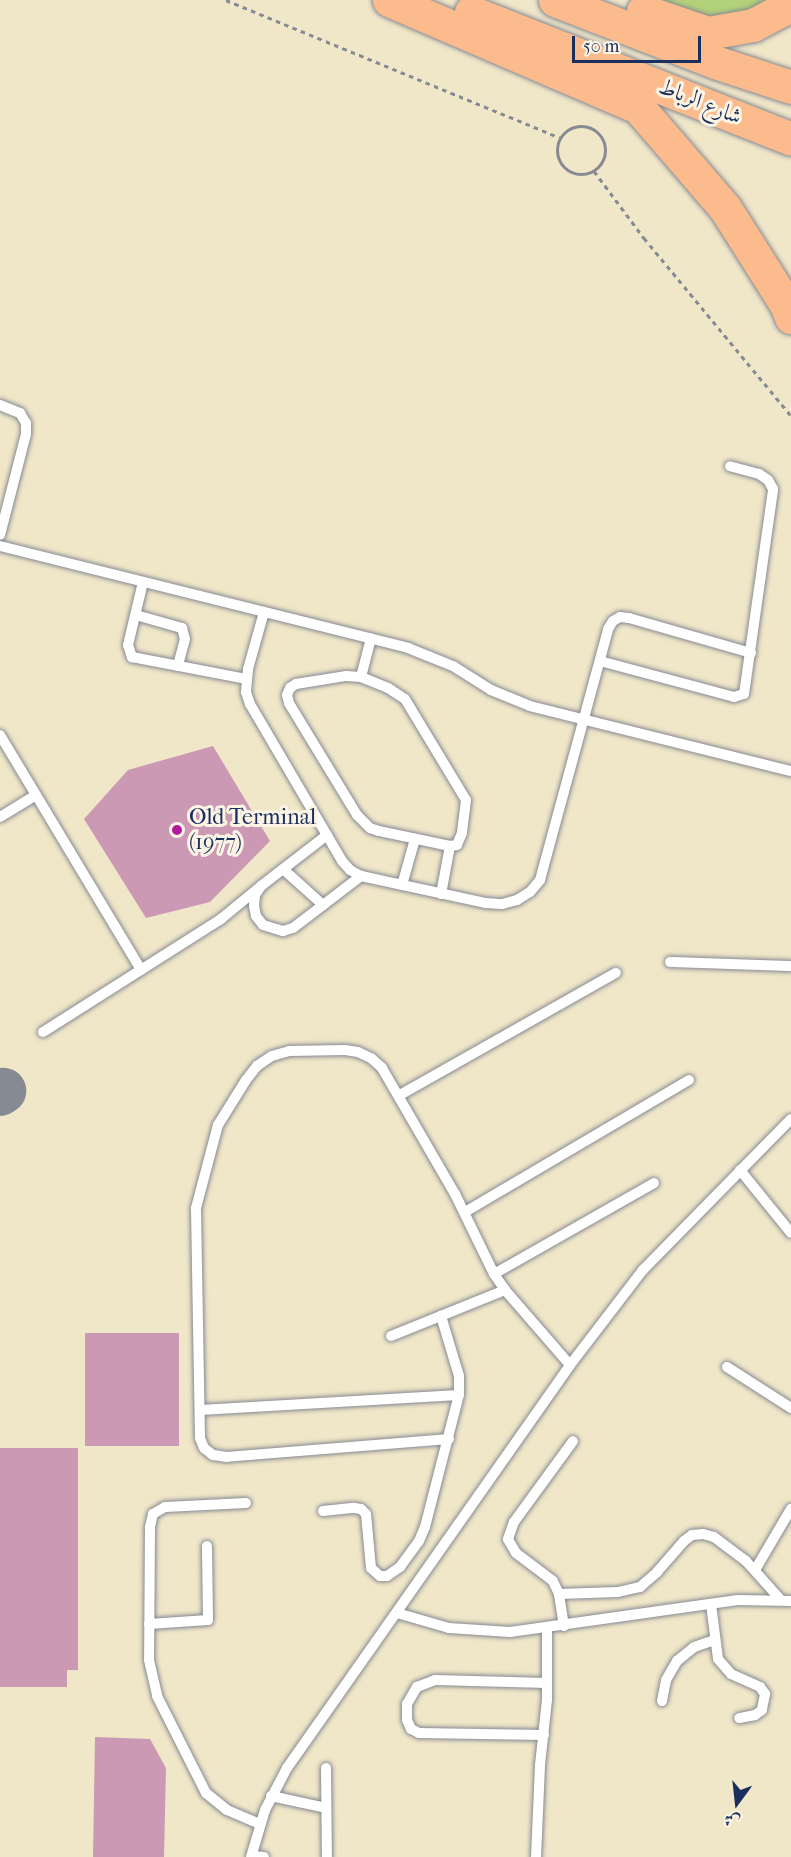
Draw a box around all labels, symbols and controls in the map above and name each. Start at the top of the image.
scale bar [575,24,704,62]
text: 50 m [583,36,619,57]
street label: شارع الرباط [655,73,745,131]
place label: Old Terminal (1977) [189,804,316,855]
marker: Old Terminal (1977) [170,823,184,837]
north arrow [707,1773,767,1833]
text: ش [722,1810,742,1832]

